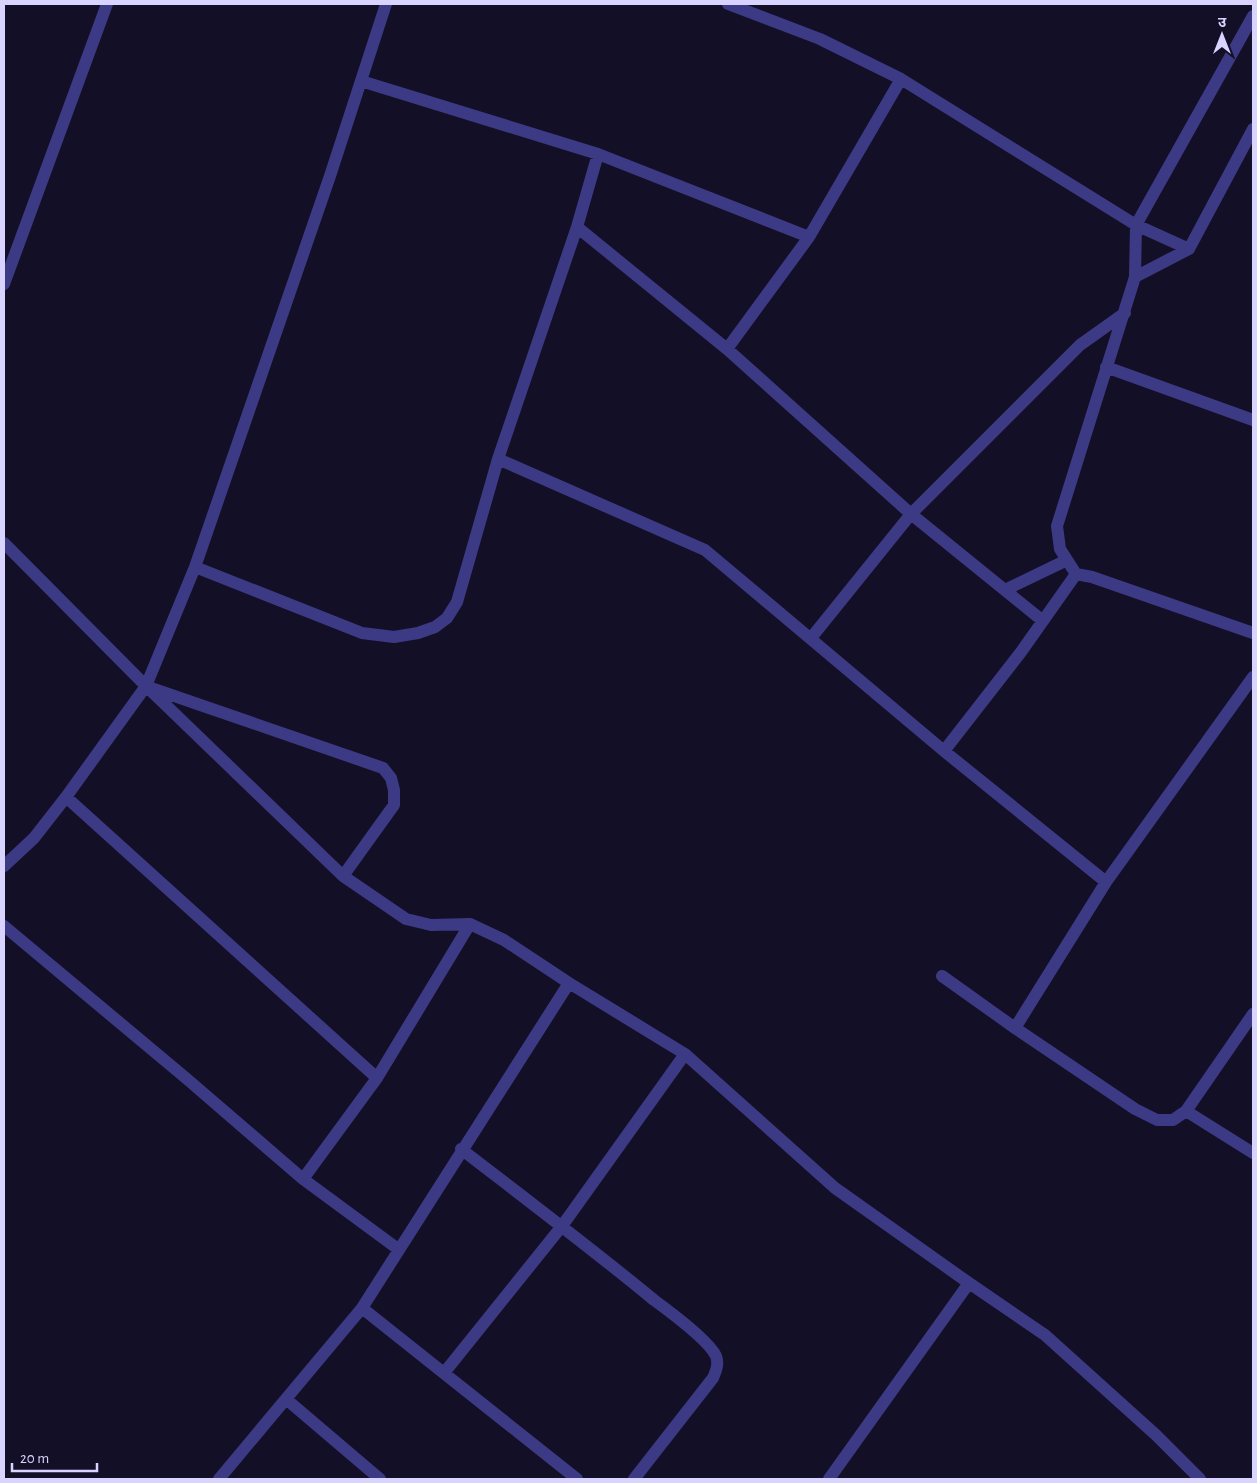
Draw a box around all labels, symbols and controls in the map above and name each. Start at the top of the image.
north arrow [1197,10,1247,60]
text: उ [1218,16,1227,30]
scale bar [12,1440,98,1472]
text: 20 m [20,1451,49,1466]

